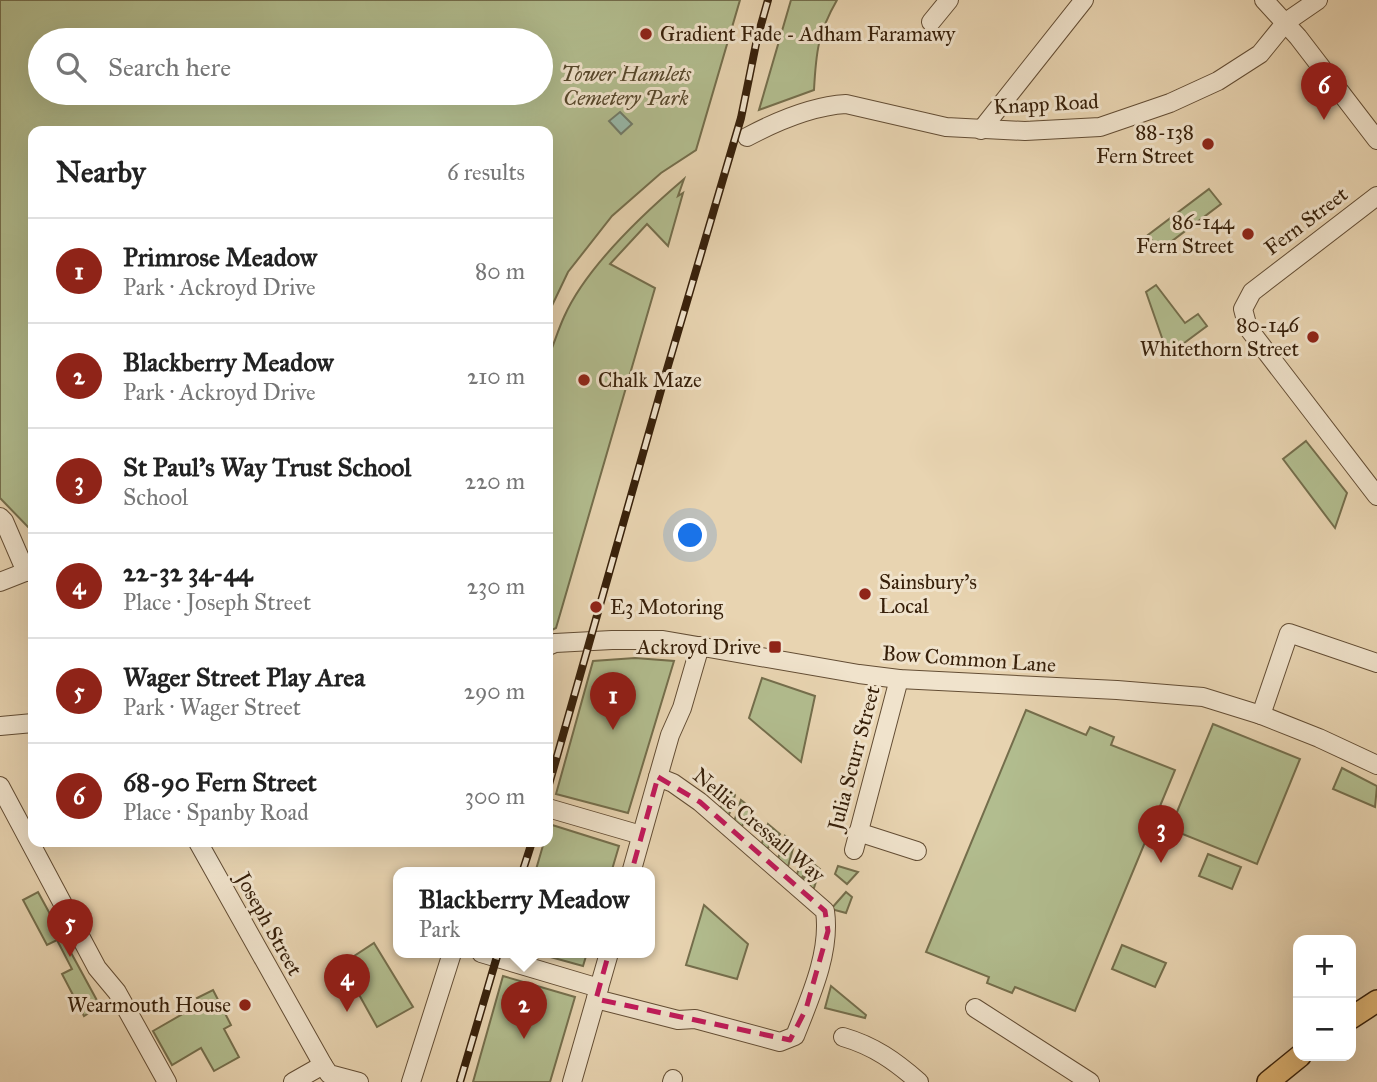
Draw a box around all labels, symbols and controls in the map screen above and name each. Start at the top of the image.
place label: Gradient Fade - Adham Faramawy [660,21,957,47]
marker: Gradient Fade - Adham Faramawy [638,26,654,42]
search box [28,28,553,105]
icon: search [52,48,90,86]
text: Search here [108,51,231,83]
park label: Tower Hamlets Cemetery Park [561,61,692,111]
pin: 6 [1301,62,1347,120]
street label: Knapp Road [993,88,1100,120]
place label: 88-138 Fern Street [1096,119,1195,169]
marker: 88-138 Fern Street [1200,136,1216,152]
text: Nearby [56,154,146,190]
text: 6 results [447,158,525,186]
street label: Fern Street [1259,181,1353,261]
place label: 86-144 Fern Street [1136,209,1235,259]
marker: 86-144 Fern Street [1240,226,1256,242]
text: Primrose Meadow [123,241,317,273]
text: 1 [74,257,84,285]
text: 80 m [475,257,525,285]
text: Park · Ackroyd Drive [123,273,316,301]
place label: 80-146 Whitethorn Street [1140,312,1300,362]
marker: 80-146 Whitethorn Street [1305,329,1321,345]
text: Blackberry Meadow [123,346,334,378]
text: 2 [73,362,85,390]
text: 210 m [467,362,525,390]
place label: Chalk Maze [598,367,702,393]
marker: Chalk Maze [576,372,592,388]
text: Park · Ackroyd Drive [123,378,316,406]
text: St Paul's Way Trust School [123,451,411,483]
text: 3 [74,467,84,495]
text: 220 m [465,467,525,495]
text: School [123,483,188,511]
your location [673,518,707,552]
text: 22-32 34-44 [123,556,253,588]
place label: Sainsbury's Local [879,569,977,619]
text: 4 [73,572,85,600]
text: 230 m [467,572,525,600]
marker: Sainsbury's Local [857,586,873,602]
text: Place · Joseph Street [123,588,311,616]
place label: E3 Motoring [610,594,723,620]
marker: E3 Motoring [588,599,604,615]
place label: Ackroyd Drive [636,634,761,660]
marker: Ackroyd Drive [767,639,783,655]
street label: Bow Common Lane [881,640,1057,678]
text: Wager Street Play Area [123,661,365,693]
pin: 1 [590,672,636,730]
text: 5 [74,677,84,705]
text: 290 m [464,677,525,705]
street label: Julia Scurr Street [822,682,886,835]
text: Park · Wager Street [123,693,301,721]
street label: Nellie Cressall Way [688,762,831,889]
text: 68-90 Fern Street [123,766,317,798]
text: 6 [73,782,85,810]
text: 300 m [465,782,525,810]
text: Place · Spanby Road [123,798,309,826]
pin: 3 [1138,805,1184,863]
street label: Joseph Street [229,866,308,981]
popup [393,867,655,958]
text: Blackberry Meadow [419,883,629,915]
pin: 5 [47,899,93,957]
text: Park [419,915,460,943]
map controls [1293,935,1356,1061]
button: + [1293,935,1356,998]
pin: 4 [324,954,370,1012]
pin: 2 [501,981,547,1039]
place label: Wearmouth House [67,992,231,1018]
marker: Wearmouth House [237,997,253,1013]
button: − [1293,998,1356,1061]

